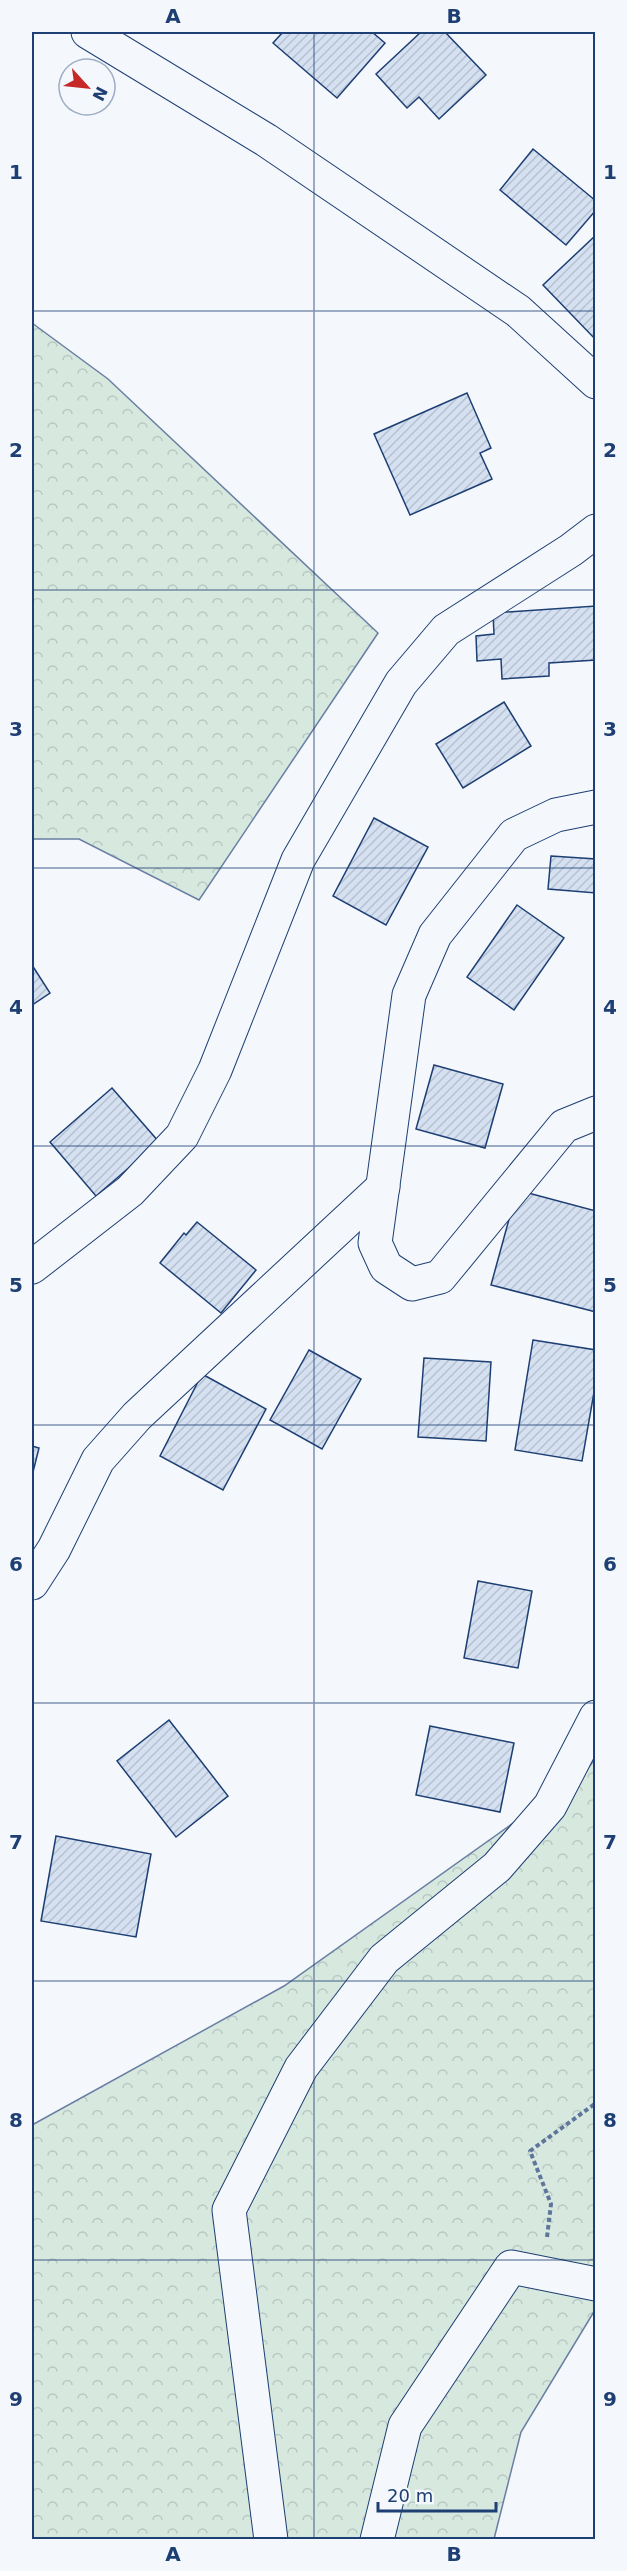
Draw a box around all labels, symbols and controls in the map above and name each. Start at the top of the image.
text: A [165,4,181,28]
text: B [446,4,462,28]
north arrow [57,57,117,117]
text: N [88,83,111,104]
text: 1 [9,160,23,184]
text: 1 [603,160,617,184]
text: 2 [9,438,23,462]
text: 2 [603,438,617,462]
text: 3 [9,717,23,741]
text: 3 [603,717,617,741]
text: 4 [9,995,23,1019]
text: 4 [603,995,617,1019]
text: 5 [9,1273,23,1297]
text: 5 [603,1273,617,1297]
text: 6 [9,1552,23,1576]
text: 6 [603,1552,617,1576]
text: 7 [9,1830,23,1854]
text: 7 [603,1830,617,1854]
text: 8 [9,2108,23,2132]
text: 8 [603,2108,617,2132]
text: 9 [9,2387,23,2411]
text: 9 [603,2387,617,2411]
scale bar [378,2475,496,2513]
text: 20 m [387,2485,433,2506]
text: A [165,2542,181,2566]
text: B [446,2542,462,2566]

